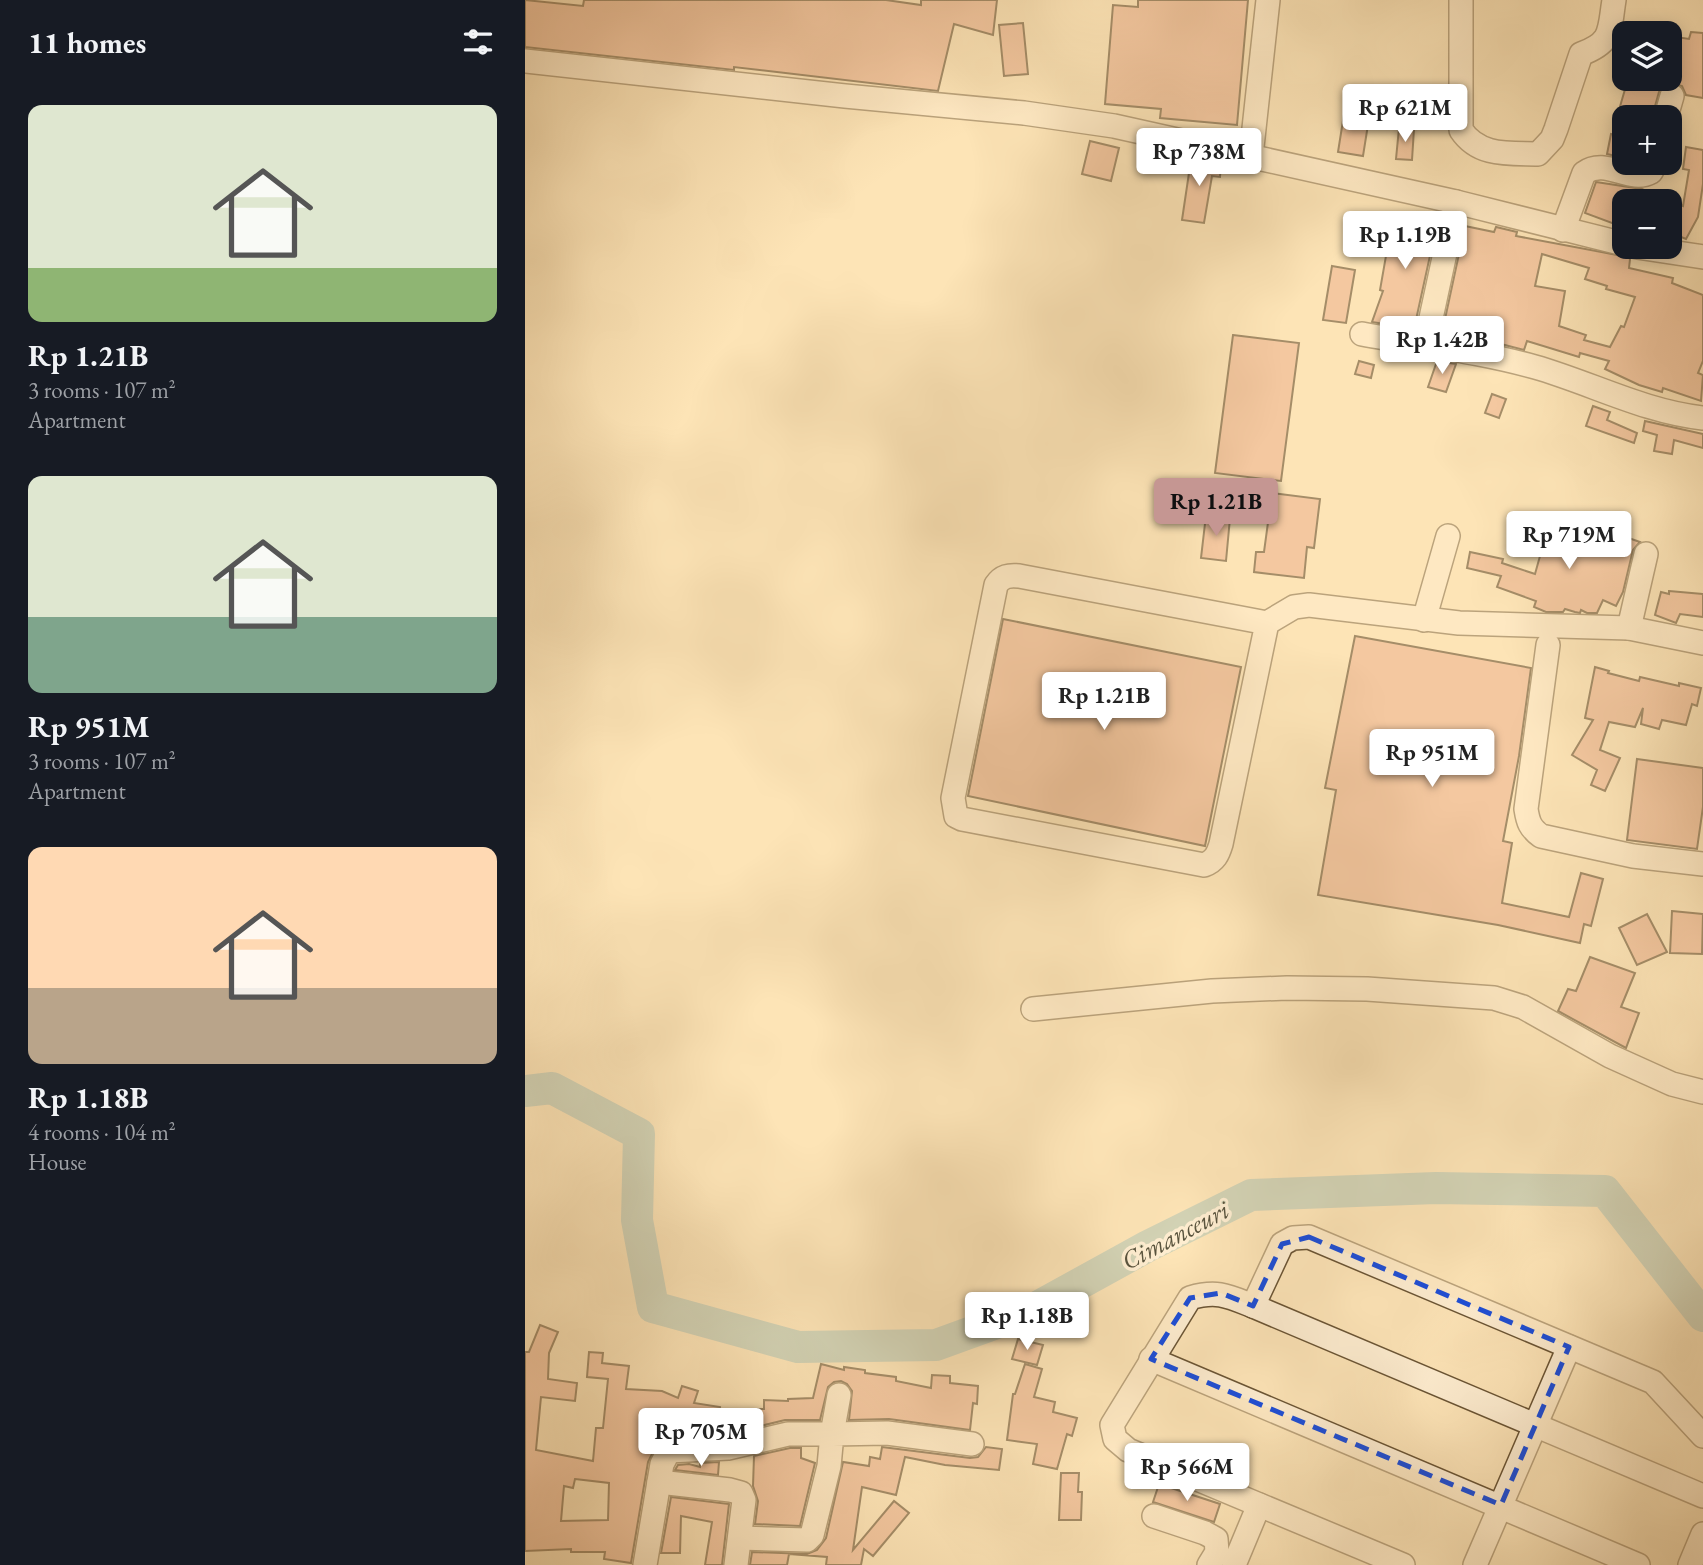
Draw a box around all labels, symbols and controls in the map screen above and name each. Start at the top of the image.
map controls [1612,21,1682,259]
button: layers [1612,21,1682,91]
text: 11 homes [28,23,146,62]
icon: filters [459,23,497,61]
pin: Rp 621M [1340,85,1470,144]
text: Rp 621M [1358,92,1452,122]
button: + [1612,105,1682,175]
pin: Rp 738M [1134,128,1264,188]
text: Rp 738M [1152,136,1246,166]
icon: home [200,150,326,276]
button: − [1612,189,1682,259]
pin: Rp 1.19B [1333,212,1477,271]
text: Rp 1.19B [1359,219,1451,249]
pin: Rp 1.42B [1370,316,1514,376]
text: Rp 1.42B [1396,324,1488,354]
text: Rp 1.21B [28,336,148,375]
text: 3 rooms · 107 m² [28,375,176,405]
text: Apartment [28,405,126,435]
pin: Rp 1.21B [1144,478,1288,538]
text: Rp 1.21B [1170,486,1262,516]
pin: Rp 719M [1504,512,1634,571]
text: Rp 719M [1522,519,1616,549]
icon: home [200,521,326,647]
pin: Rp 1.21B [1032,672,1176,732]
text: Rp 1.21B [1058,680,1150,710]
text: Rp 951M [28,707,150,746]
pin: Rp 951M [1367,730,1497,789]
text: Rp 951M [1385,737,1479,767]
text: 3 rooms · 107 m² [28,746,176,776]
text: Apartment [28,776,126,806]
icon: home [200,892,326,1018]
text: Rp 1.18B [28,1078,148,1117]
text: 4 rooms · 104 m² [28,1117,176,1147]
text: House [28,1147,87,1177]
water label: Cimanceuri [1115,1192,1236,1277]
pin: Rp 1.18B [955,1292,1099,1352]
text: Rp 1.18B [981,1300,1073,1330]
pin: Rp 705M [636,1408,766,1468]
text: Rp 705M [654,1416,748,1446]
pin: Rp 566M [1122,1444,1252,1503]
text: Rp 566M [1140,1451,1234,1481]

